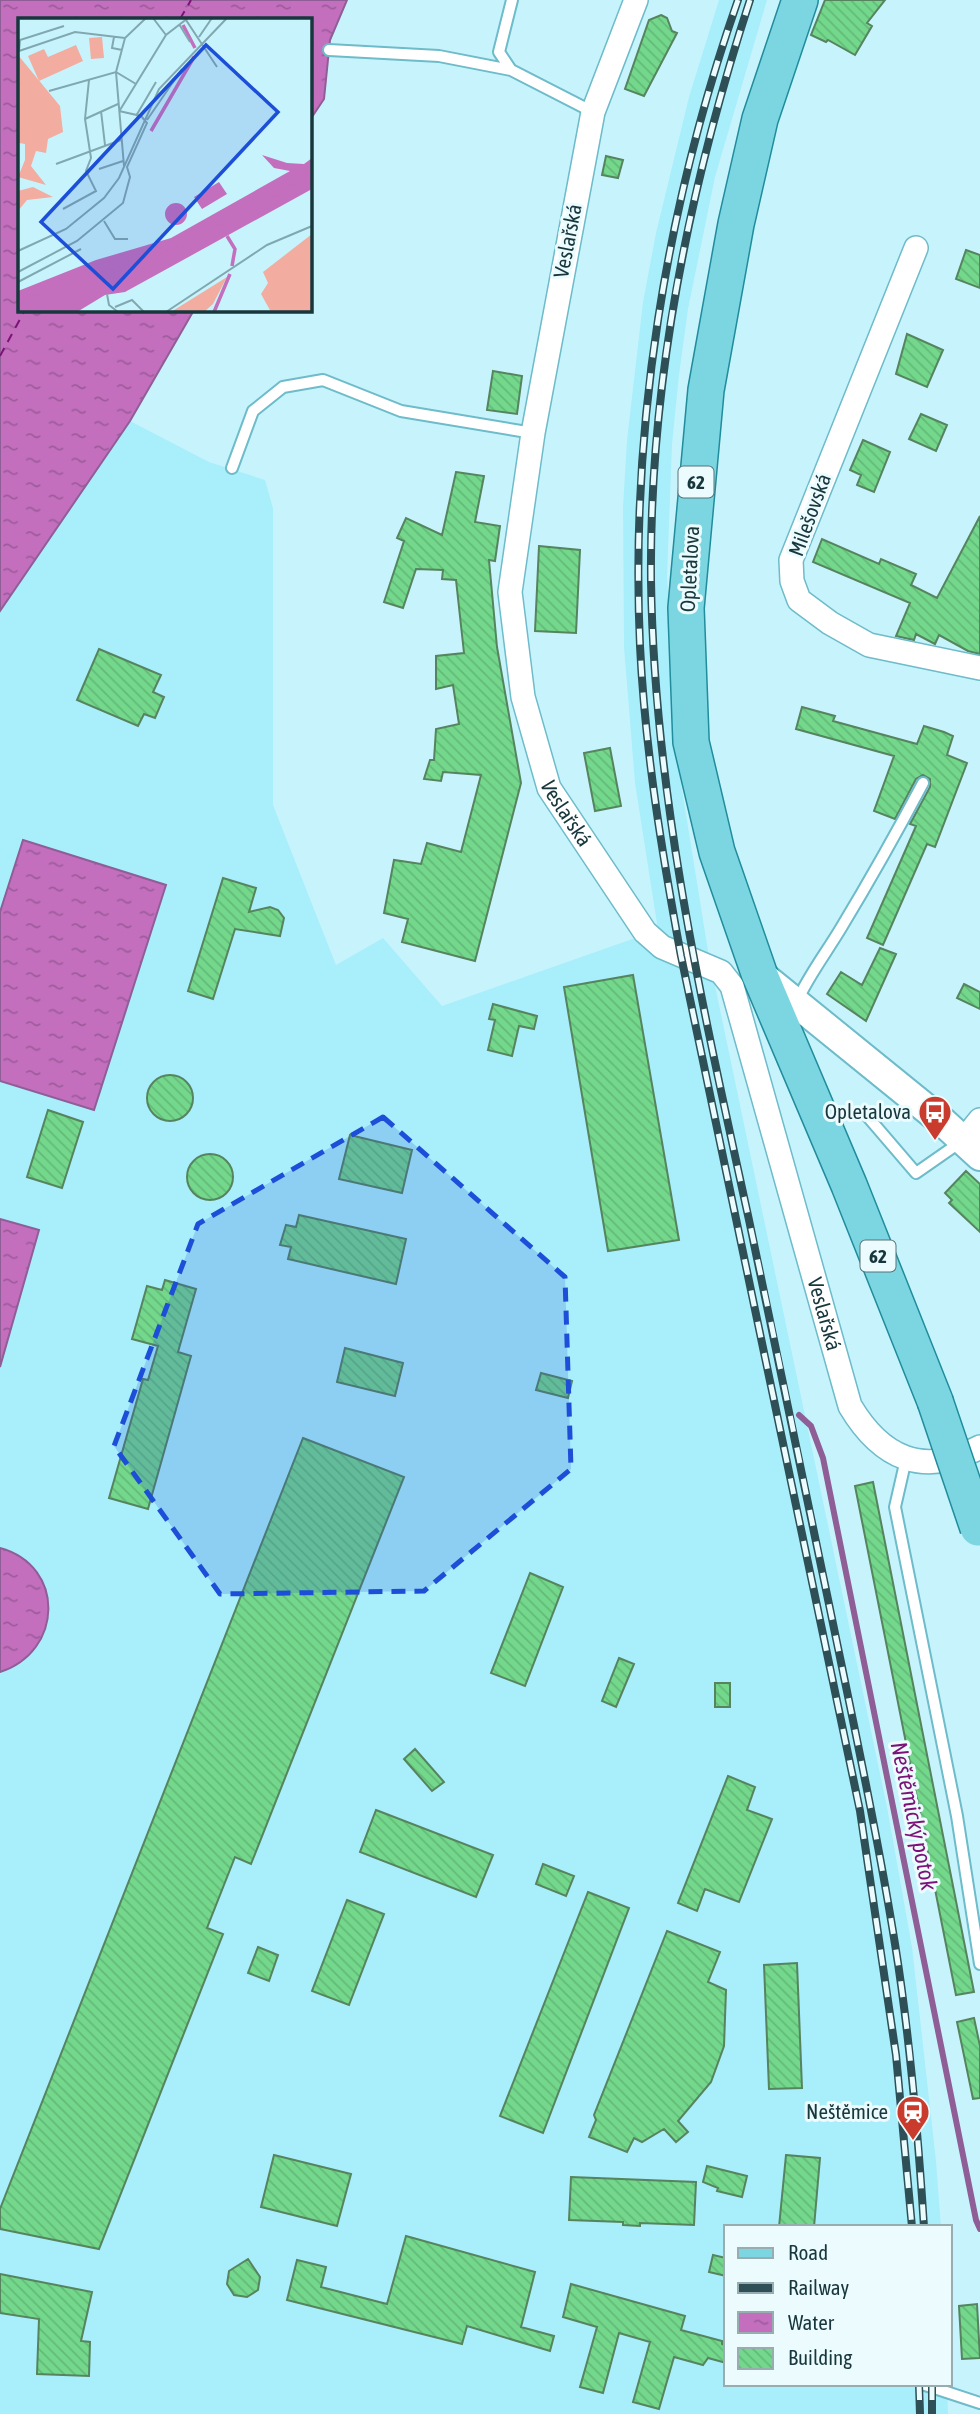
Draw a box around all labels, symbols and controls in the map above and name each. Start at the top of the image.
inset map [18,18,312,312]
street label: Veslařská [548,202,586,280]
road number: 62 [678,467,714,498]
street label: Milešovská [783,470,835,559]
street label: Opletalova [675,525,703,613]
street label: Veslařská [537,778,597,850]
bus stop icon: Opletalova [916,1093,954,1142]
place label: Opletalova [825,1099,911,1123]
road number: 62 [860,1240,896,1272]
street label: Veslařská [803,1275,847,1353]
water label: Neštěmický potok [886,1739,943,1893]
station icon: Neštěmice [894,2093,932,2142]
place label: Neštěmice [806,2099,888,2123]
legend [724,2225,952,2386]
text: Road [788,2240,828,2264]
text: Railway [788,2275,850,2299]
text: Water [788,2310,835,2334]
text: Building [788,2345,852,2369]

